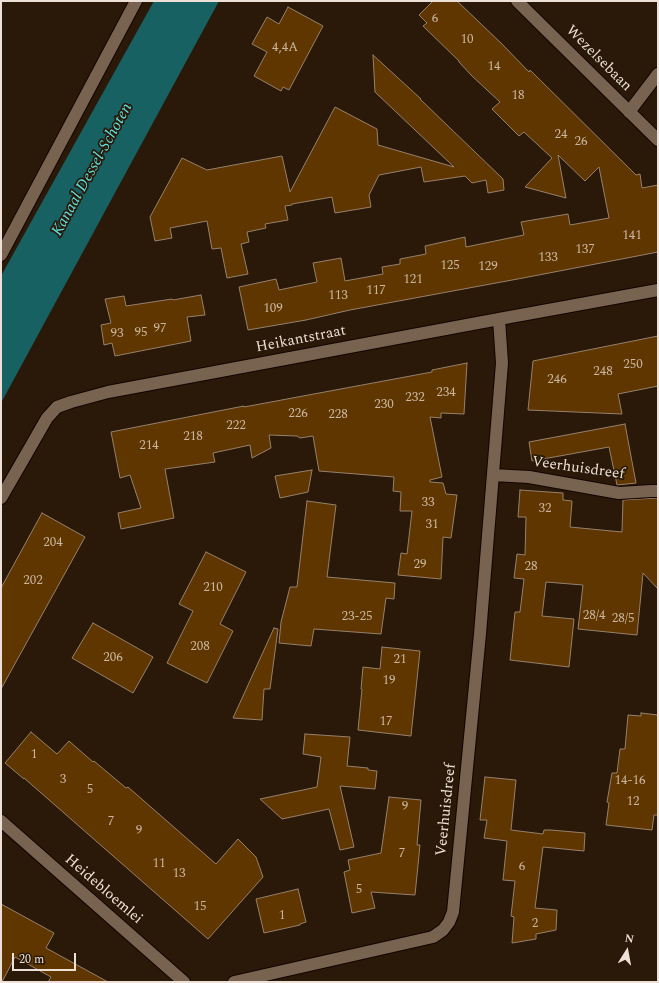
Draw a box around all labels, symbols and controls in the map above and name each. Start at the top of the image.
house number: 6 [432,11,438,27]
street label: Wezelsebaan [561,22,635,96]
house number: 10 [461,32,473,48]
house number: 4,4A [272,40,298,56]
house number: 14 [488,59,500,75]
house number: 18 [512,88,524,104]
water label: Kanaal Dessel-Schoten [49,100,137,240]
house number: 24 [555,127,567,143]
house number: 26 [575,134,587,150]
house number: 141 [622,228,642,244]
house number: 137 [575,242,595,258]
house number: 133 [538,250,558,266]
house number: 125 [440,258,460,274]
house number: 129 [478,259,498,275]
house number: 121 [403,272,423,288]
house number: 117 [366,283,386,299]
house number: 113 [328,288,348,304]
house number: 109 [263,301,283,317]
house number: 97 [154,321,166,337]
street label: Heikantstraat [254,322,348,358]
house number: 95 [135,325,147,341]
house number: 93 [111,326,123,342]
house number: 250 [623,357,643,373]
house number: 248 [593,364,613,380]
house number: 246 [547,372,567,388]
house number: 234 [436,385,456,401]
house number: 232 [405,390,425,406]
house number: 230 [374,397,394,413]
house number: 226 [288,406,308,422]
house number: 228 [328,407,348,423]
house number: 222 [226,418,246,434]
house number: 218 [183,429,203,445]
house number: 214 [139,438,159,454]
street label: Veerhuisdreef [531,454,625,484]
house number: 33 [422,495,434,511]
house number: 32 [539,501,551,517]
house number: 31 [426,517,438,533]
house number: 204 [43,535,63,551]
house number: 29 [414,557,426,573]
house number: 28 [525,559,537,575]
house number: 202 [23,573,43,589]
house number: 210 [203,580,223,596]
house number: 28/4 [583,608,605,624]
house number: 23-25 [342,609,372,625]
house number: 28/5 [612,611,634,627]
house number: 208 [190,639,210,655]
house number: 206 [103,650,123,666]
house number: 21 [394,652,406,668]
house number: 19 [383,673,395,689]
house number: 17 [380,714,392,730]
house number: 1 [31,747,37,763]
street label: Veerhuisdreef [433,763,461,857]
house number: 3 [60,772,66,788]
house number: 14-16 [615,773,645,789]
house number: 5 [87,782,93,798]
house number: 12 [627,794,639,810]
house number: 9 [402,799,408,815]
house number: 7 [108,814,114,830]
house number: 9 [136,823,142,839]
house number: 7 [399,846,405,862]
street label: Heidebloemlei [60,851,146,929]
house number: 11 [153,856,165,872]
house number: 6 [519,859,525,875]
house number: 13 [173,866,185,882]
house number: 5 [356,882,362,898]
house number: 15 [194,899,206,915]
house number: 1 [279,908,285,924]
house number: 2 [532,916,538,932]
text: N [623,930,635,948]
north arrow [607,931,647,971]
scale bar [14,945,78,971]
text: 20 m [19,950,44,969]

